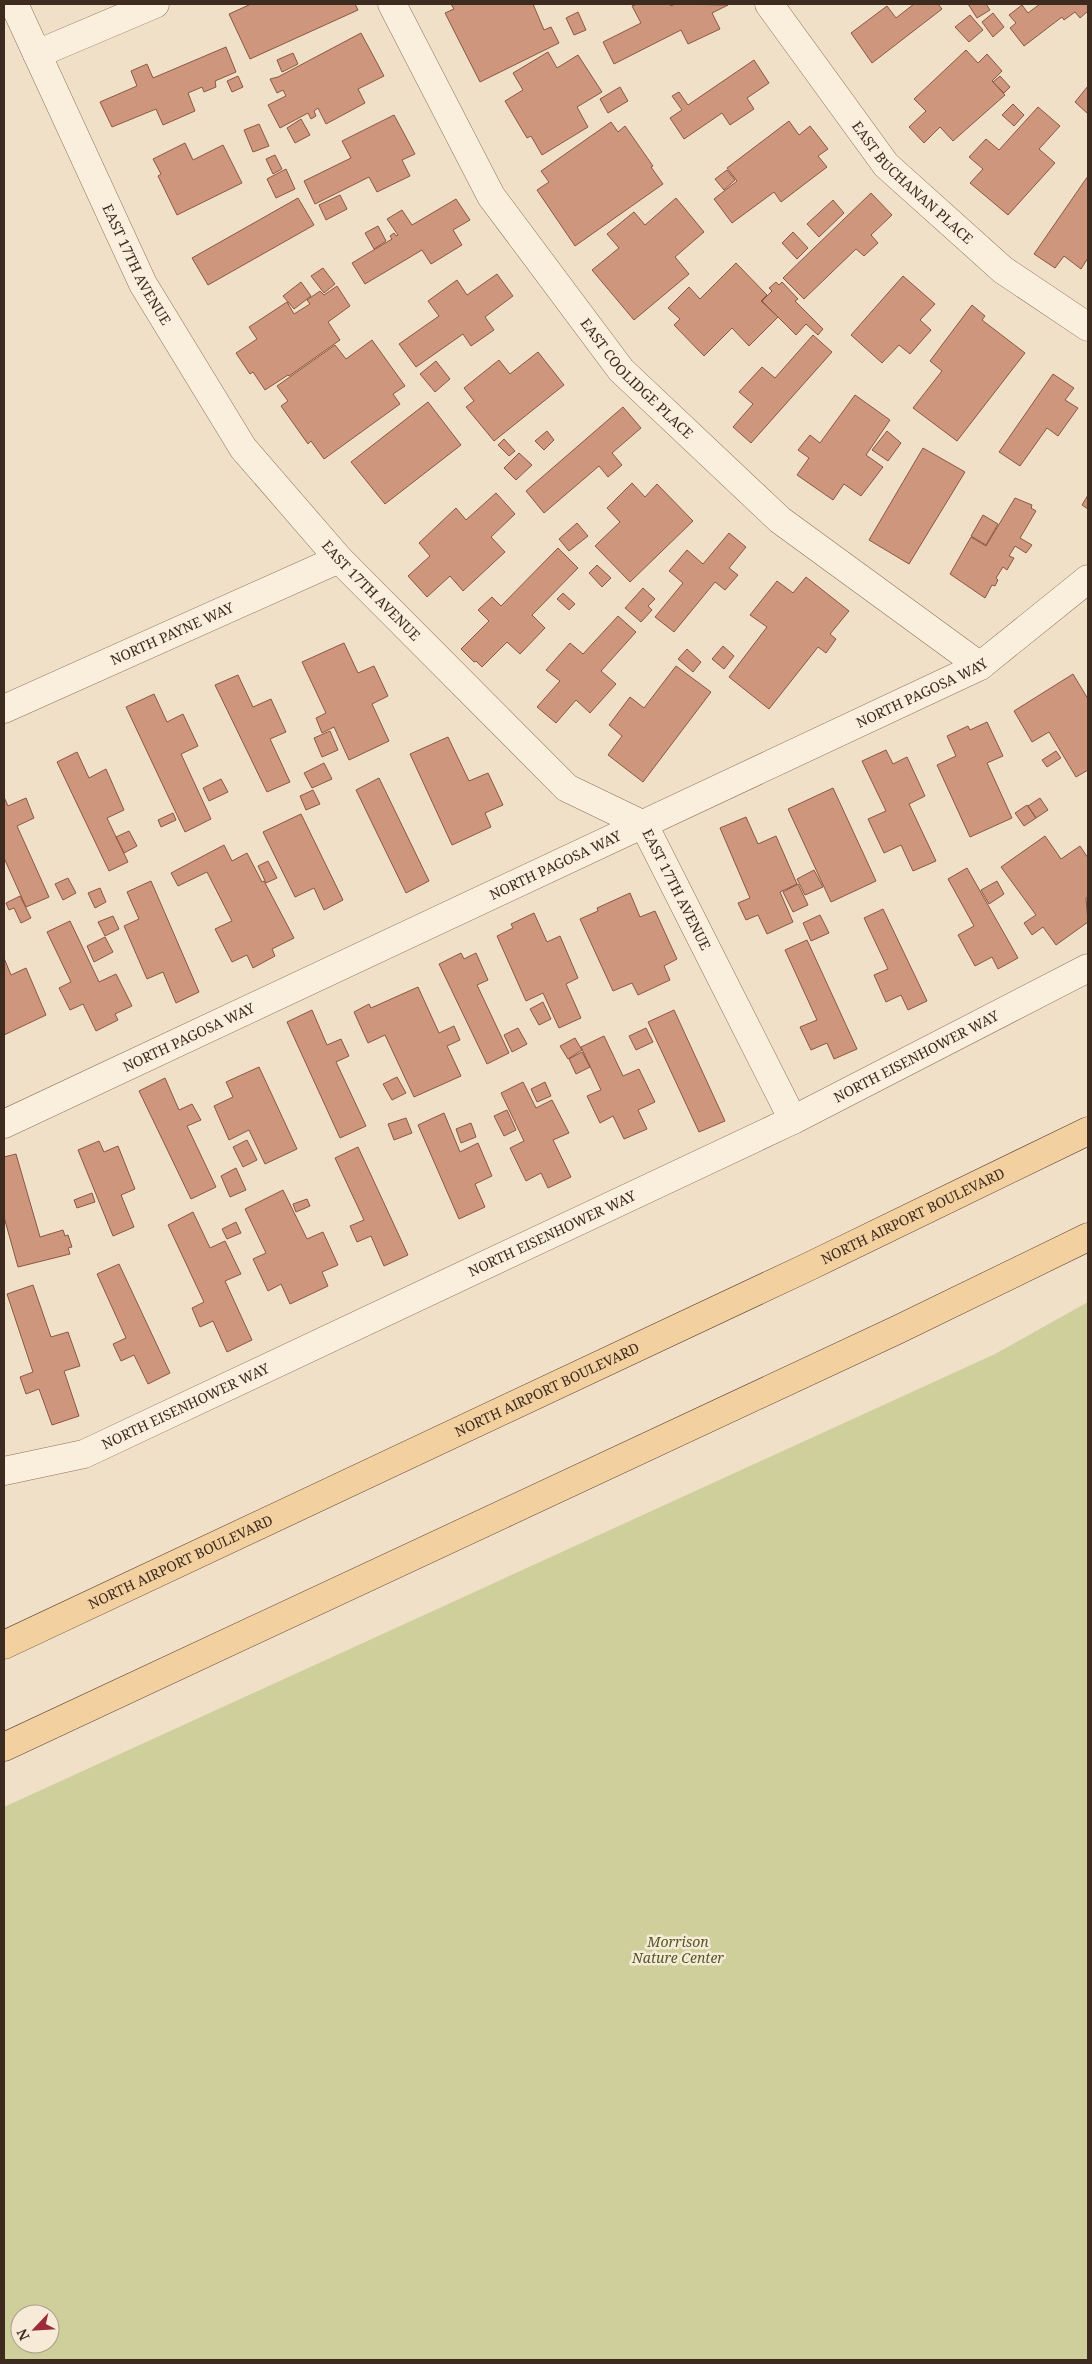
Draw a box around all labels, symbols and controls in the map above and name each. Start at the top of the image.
street label: EAST BUCHANAN PLACE [848,117,978,248]
street label: EAST 17TH AVENUE [98,201,176,329]
street label: EAST COOLIDGE PLACE [577,314,698,443]
street label: EAST 17TH AVENUE [318,536,425,645]
street label: NORTH PAYNE WAY [107,597,237,669]
street label: NORTH PAGOSA WAY [853,653,992,732]
street label: EAST 17TH AVENUE [638,825,716,953]
street label: NORTH PAGOSA WAY [486,826,624,904]
street label: NORTH PAGOSA WAY [120,998,258,1076]
street label: NORTH EISENHOWER WAY [830,1006,1002,1106]
street label: NORTH AIRPORT BOULEVARD [818,1163,1008,1268]
street label: NORTH EISENHOWER WAY [465,1185,639,1281]
street label: NORTH AIRPORT BOULEVARD [451,1338,642,1441]
street label: NORTH EISENHOWER WAY [98,1358,272,1453]
street label: NORTH AIRPORT BOULEVARD [85,1510,276,1613]
park label: Morrison Nature Center [631,1932,724,1967]
north arrow [10,2304,60,2354]
text: N [12,2326,34,2344]

